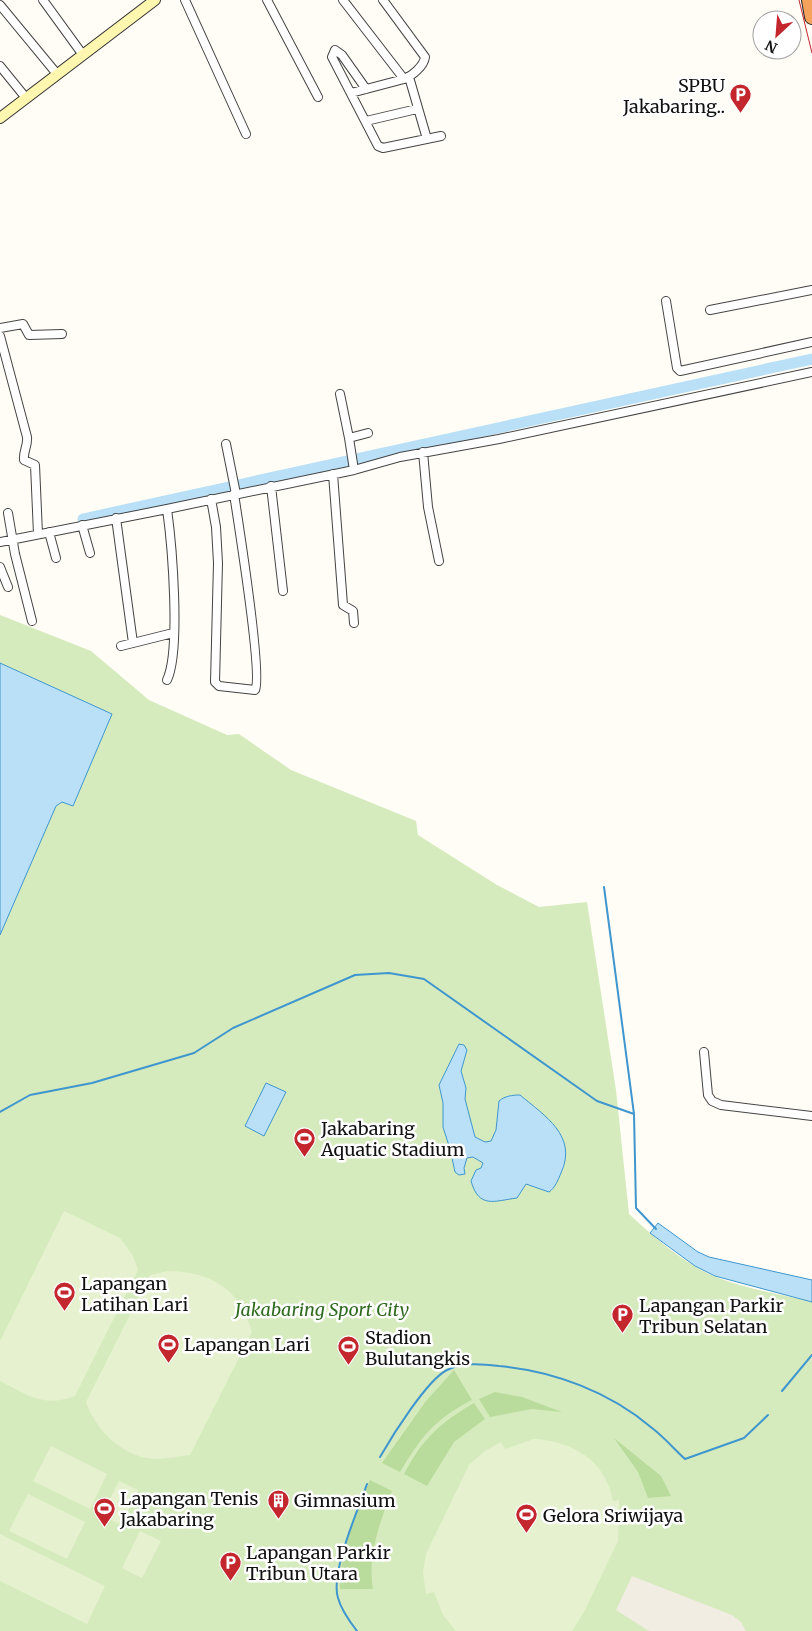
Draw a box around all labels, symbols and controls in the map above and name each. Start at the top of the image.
north arrow [752,10,802,60]
text: N [762,36,780,57]
place label: SPBU Jakabaring.. [622,74,726,118]
parking icon: SPBU Jakabaring.. [729,83,753,114]
place label: Jakabaring Aquatic Stadium [320,1117,464,1161]
sports icon: Jakabaring Aquatic Stadium [293,1126,317,1157]
place label: Lapangan Latihan Lari [81,1272,188,1316]
sports icon: Lapangan Latihan Lari [53,1281,77,1312]
place label: Lapangan Parkir Tribun Selatan [639,1294,784,1338]
park label: Jakabaring Sport City [233,1298,409,1321]
parking icon: Lapangan Parkir Tribun Selatan [611,1303,635,1334]
place label: Stadion Bulutangkis [365,1326,470,1370]
sports icon: Lapangan Lari [156,1332,180,1363]
place label: Lapangan Lari [184,1333,310,1356]
sports icon: Stadion Bulutangkis [337,1335,361,1366]
place label: Lapangan Tenis Jakabaring [119,1487,259,1531]
building icon: Gimnasium [266,1488,290,1519]
place label: Gimnasium [294,1489,396,1512]
sports icon: Lapangan Tenis Jakabaring [92,1496,116,1527]
sports icon: Gelora Sriwijaya [515,1503,539,1534]
place label: Gelora Sriwijaya [543,1504,684,1527]
place label: Lapangan Parkir Tribun Utara [246,1541,391,1585]
parking icon: Lapangan Parkir Tribun Utara [218,1550,242,1581]

